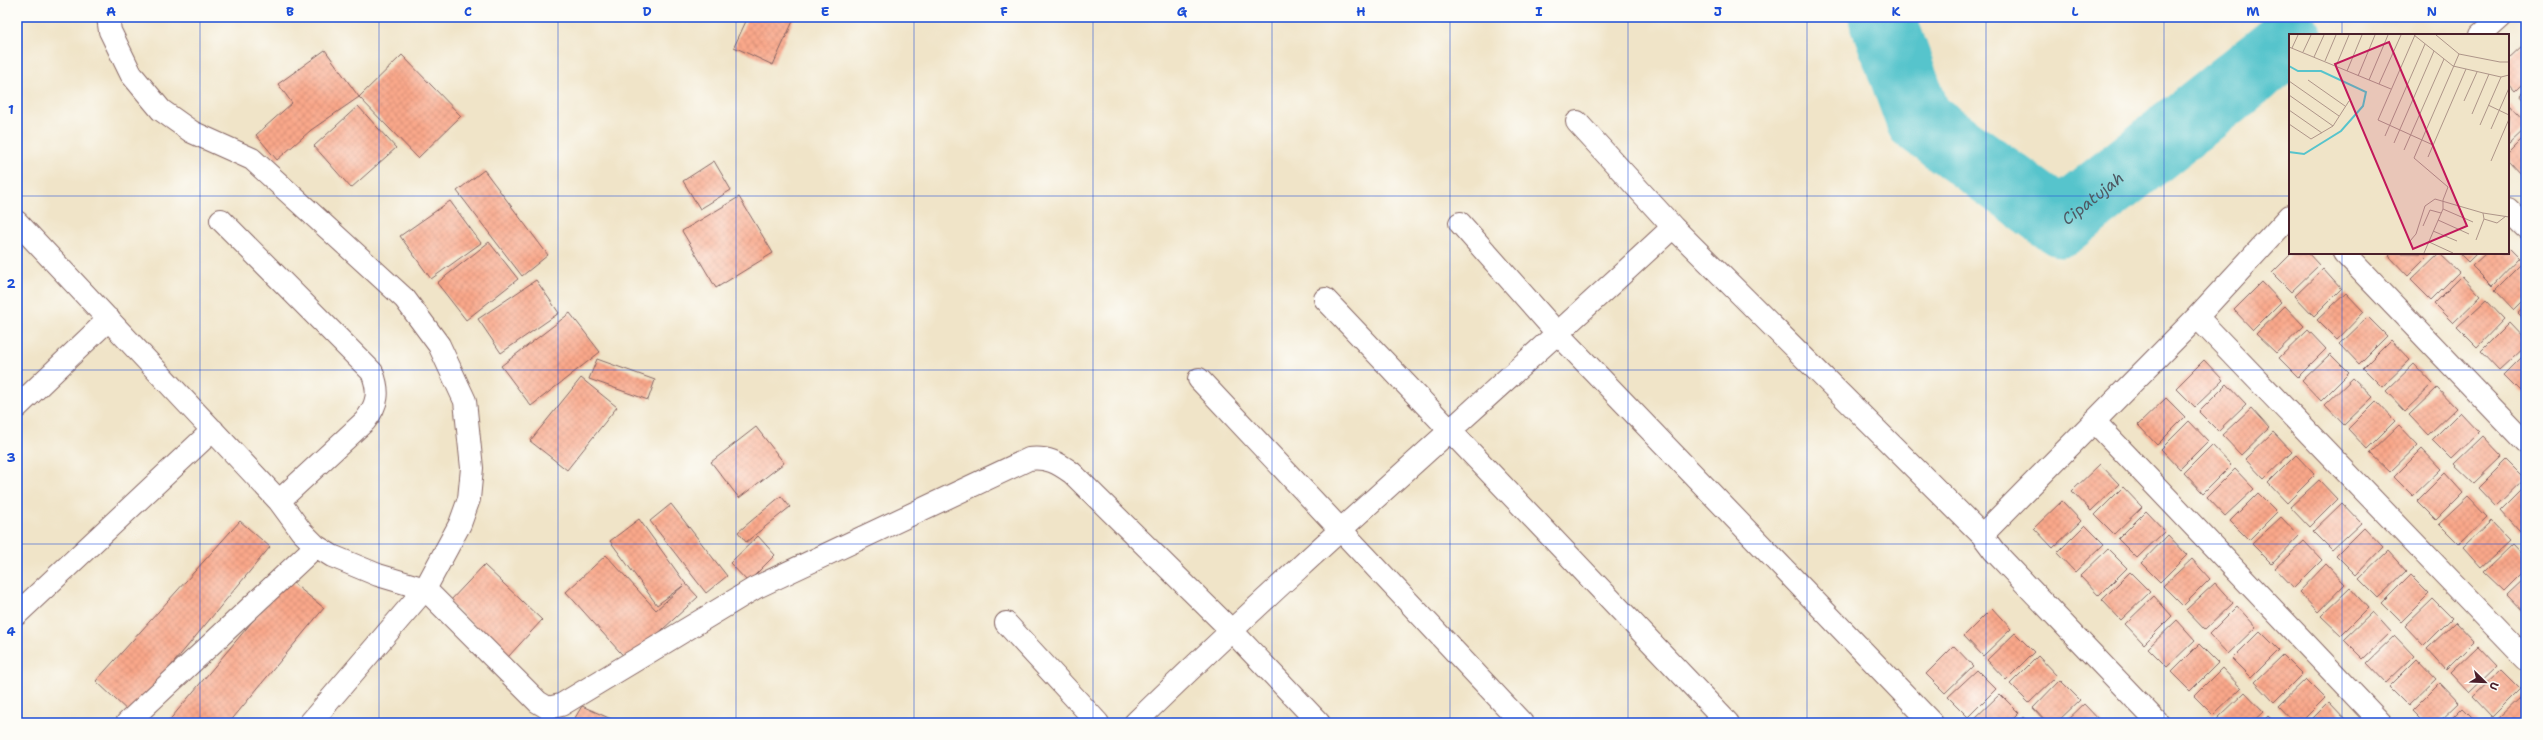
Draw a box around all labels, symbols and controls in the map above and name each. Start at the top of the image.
text: A [106,3,116,20]
text: B [286,3,294,20]
text: C [464,3,472,20]
text: D [642,3,652,20]
text: E [821,3,830,20]
text: F [1000,3,1008,20]
text: G [1177,3,1188,20]
text: H [1356,3,1366,20]
text: I [1535,3,1543,20]
text: J [1714,3,1722,20]
text: K [1892,3,1901,20]
text: L [2071,3,2079,20]
text: M [2246,3,2260,20]
text: N [2427,3,2437,20]
inset map [2289,34,2509,254]
text: 1 [8,101,14,118]
water label: Cipatujah [2057,167,2128,229]
text: 2 [6,275,16,292]
text: 3 [6,449,16,466]
text: 4 [6,623,16,640]
north arrow [2465,662,2505,702]
text: U [2485,679,2502,692]

